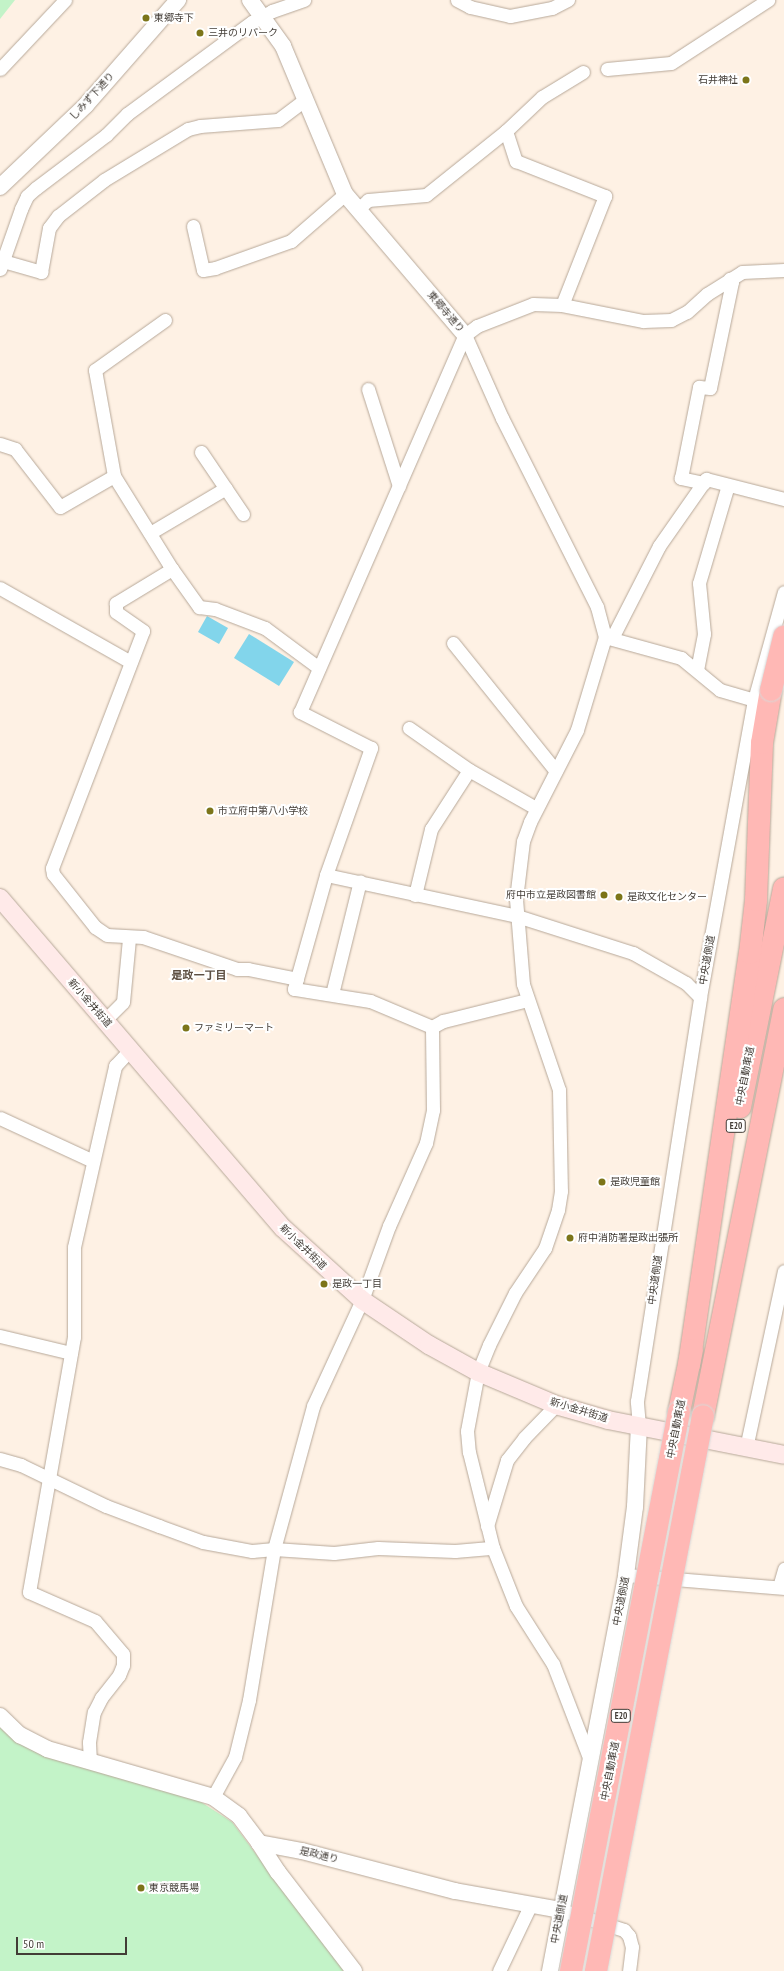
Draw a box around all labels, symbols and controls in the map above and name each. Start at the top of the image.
place label: 東郷寺下 [154,12,194,24]
marker: 東郷寺下 [141,13,151,23]
place label: 三井のリパーク [208,27,278,39]
marker: 三井のリパーク [195,28,205,38]
street label: しみず下通り [67,70,117,122]
place label: 石井神社 [698,74,738,86]
marker: 石井神社 [741,75,751,85]
street label: 東郷寺通り [425,289,467,335]
place label: 市立府中第八小学校 [218,805,308,817]
marker: 市立府中第八小学校 [205,806,215,816]
place label: 府中市立是政図書館 [506,889,596,901]
marker: 府中市立是政図書館 [599,890,609,900]
place label: 是政文化センター [627,891,707,903]
marker: 是政文化センター [614,892,624,902]
street label: 中央道側道 [697,934,717,986]
district label: 是政一丁目 [172,968,226,982]
street label: 新小金井街道 [66,976,114,1030]
place label: ファミリーマート [194,1022,274,1034]
marker: ファミリーマート [181,1023,191,1033]
street label: 中央自動車道 [733,1045,757,1107]
road number: E20 [725,1119,747,1133]
place label: 是政児童館 [610,1176,660,1188]
marker: 是政児童館 [597,1177,607,1187]
street label: 新小金井街道 [277,1222,329,1272]
place label: 府中消防署是政出張所 [578,1232,678,1244]
marker: 府中消防署是政出張所 [565,1233,575,1243]
street label: 中央道側道 [646,1254,664,1306]
place label: 是政一丁目 [332,1278,382,1290]
marker: 是政一丁目 [319,1279,329,1289]
street label: 新小金井街道 [549,1395,609,1425]
street label: 中央自動車道 [664,1398,688,1460]
street label: 中央道側道 [610,1575,632,1627]
road number: E20 [610,1709,632,1723]
street label: 中央自動車道 [598,1740,622,1802]
street label: 是政通り [298,1844,340,1866]
place label: 東京競馬場 [149,1882,199,1894]
marker: 東京競馬場 [136,1883,146,1893]
street label: 中央道側道 [548,1893,570,1945]
scale bar [18,1929,129,1955]
text: 50 m [23,1936,44,1951]

